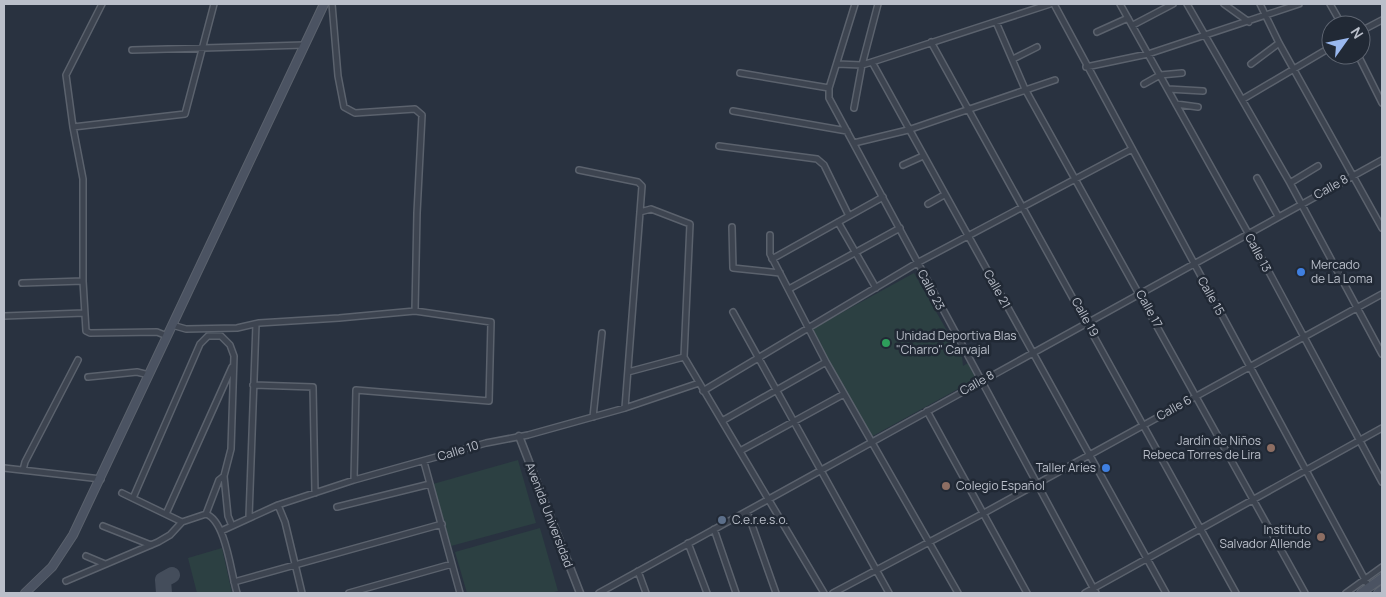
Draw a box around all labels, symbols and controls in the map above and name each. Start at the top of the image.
north arrow [1321,15,1371,65]
text: N [1347,23,1368,42]
street label: Calle 8 [1310,170,1351,203]
street label: Calle 13 [1241,230,1276,275]
place label: Mercado de La Loma [1311,256,1373,287]
street label: Calle 23 [914,266,949,313]
street label: Calle 21 [980,266,1015,311]
marker: Mercado de La Loma [1295,266,1307,278]
street label: Calle 15 [1194,273,1229,318]
street label: Calle 17 [1132,287,1167,331]
street label: Calle 19 [1068,294,1103,339]
place label: Unidad Deportiva Blas "Charro" Carvajal [896,327,1017,358]
marker: Unidad Deportiva Blas "Charro" Carvajal [880,337,892,349]
street label: Calle 8 [956,366,997,399]
street label: Calle 6 [1153,391,1194,424]
place label: Jardín de Niños Rebeca Torres de Lira [1143,432,1261,463]
street label: Calle 10 [435,436,481,465]
marker: Jardín de Niños Rebeca Torres de Lira [1265,442,1277,454]
place label: Taller Aries [1036,459,1096,476]
street label: Avenida Universidad [522,460,577,570]
marker: Taller Aries [1100,462,1112,474]
place label: Colegio Español [956,477,1045,494]
marker: Colegio Español [940,480,952,492]
place label: C.e.r.e.s.o. [732,511,788,528]
marker: C.e.r.e.s.o. [716,514,728,526]
place label: Instituto Salvador Allende [1220,521,1311,552]
marker: Instituto Salvador Allende [1315,531,1327,543]

